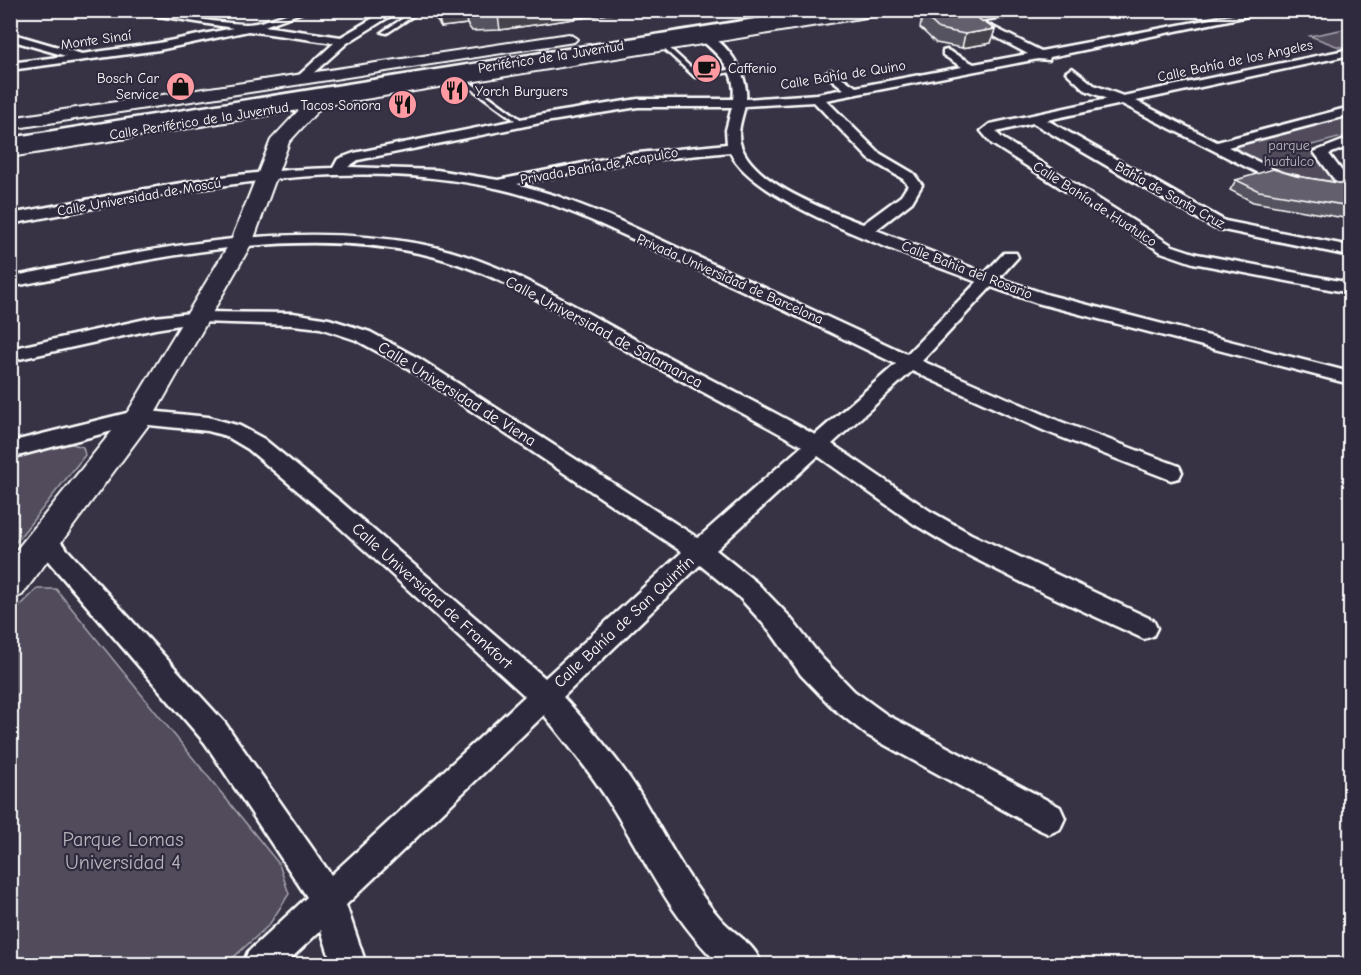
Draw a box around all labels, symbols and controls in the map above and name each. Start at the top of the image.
street label: Monte Sinaí [60,27,133,53]
street label: Calle Bahía de los Angeles [1156,36,1314,86]
street label: Periférico de la Juventud [477,37,625,77]
cafe icon: Caffenio [691,52,723,84]
street label: Calle Bahía de Quino [779,57,907,93]
place label: Caffenio [728,60,777,77]
place label: Bosch Car Service [97,70,159,103]
shop icon: Bosch Car Service [164,70,196,102]
restaurant icon: Yorch Burguers [438,75,470,107]
place label: Yorch Burguers [475,83,568,100]
restaurant icon: Tacos Sonora [386,89,418,121]
place label: Tacos Sonora [300,97,381,114]
street label: Calle Periférico de la Juventud [108,98,290,144]
park label: parque huatulco [1264,137,1314,170]
street label: Privada Bahía de Acapulco [519,144,679,188]
street label: Calle Bahía de Huatulco [1030,158,1160,250]
street label: Bahía de Santa Cruz [1112,158,1228,232]
street label: Calle Universidad de Moscú [56,174,222,220]
street label: Privada Universidad de Barcelona [634,230,826,328]
street label: Calle Bahia del Rosario [899,237,1035,303]
street label: Calle Universidad de Salamanca [502,272,706,392]
street label: Calle Universidad de Viena [375,338,539,450]
street label: Calle Universidad de Frankfort [348,519,516,673]
street label: Calle Bahía de San Quintín [550,552,698,692]
park label: Parque Lomas Universidad 4 [63,828,183,874]

